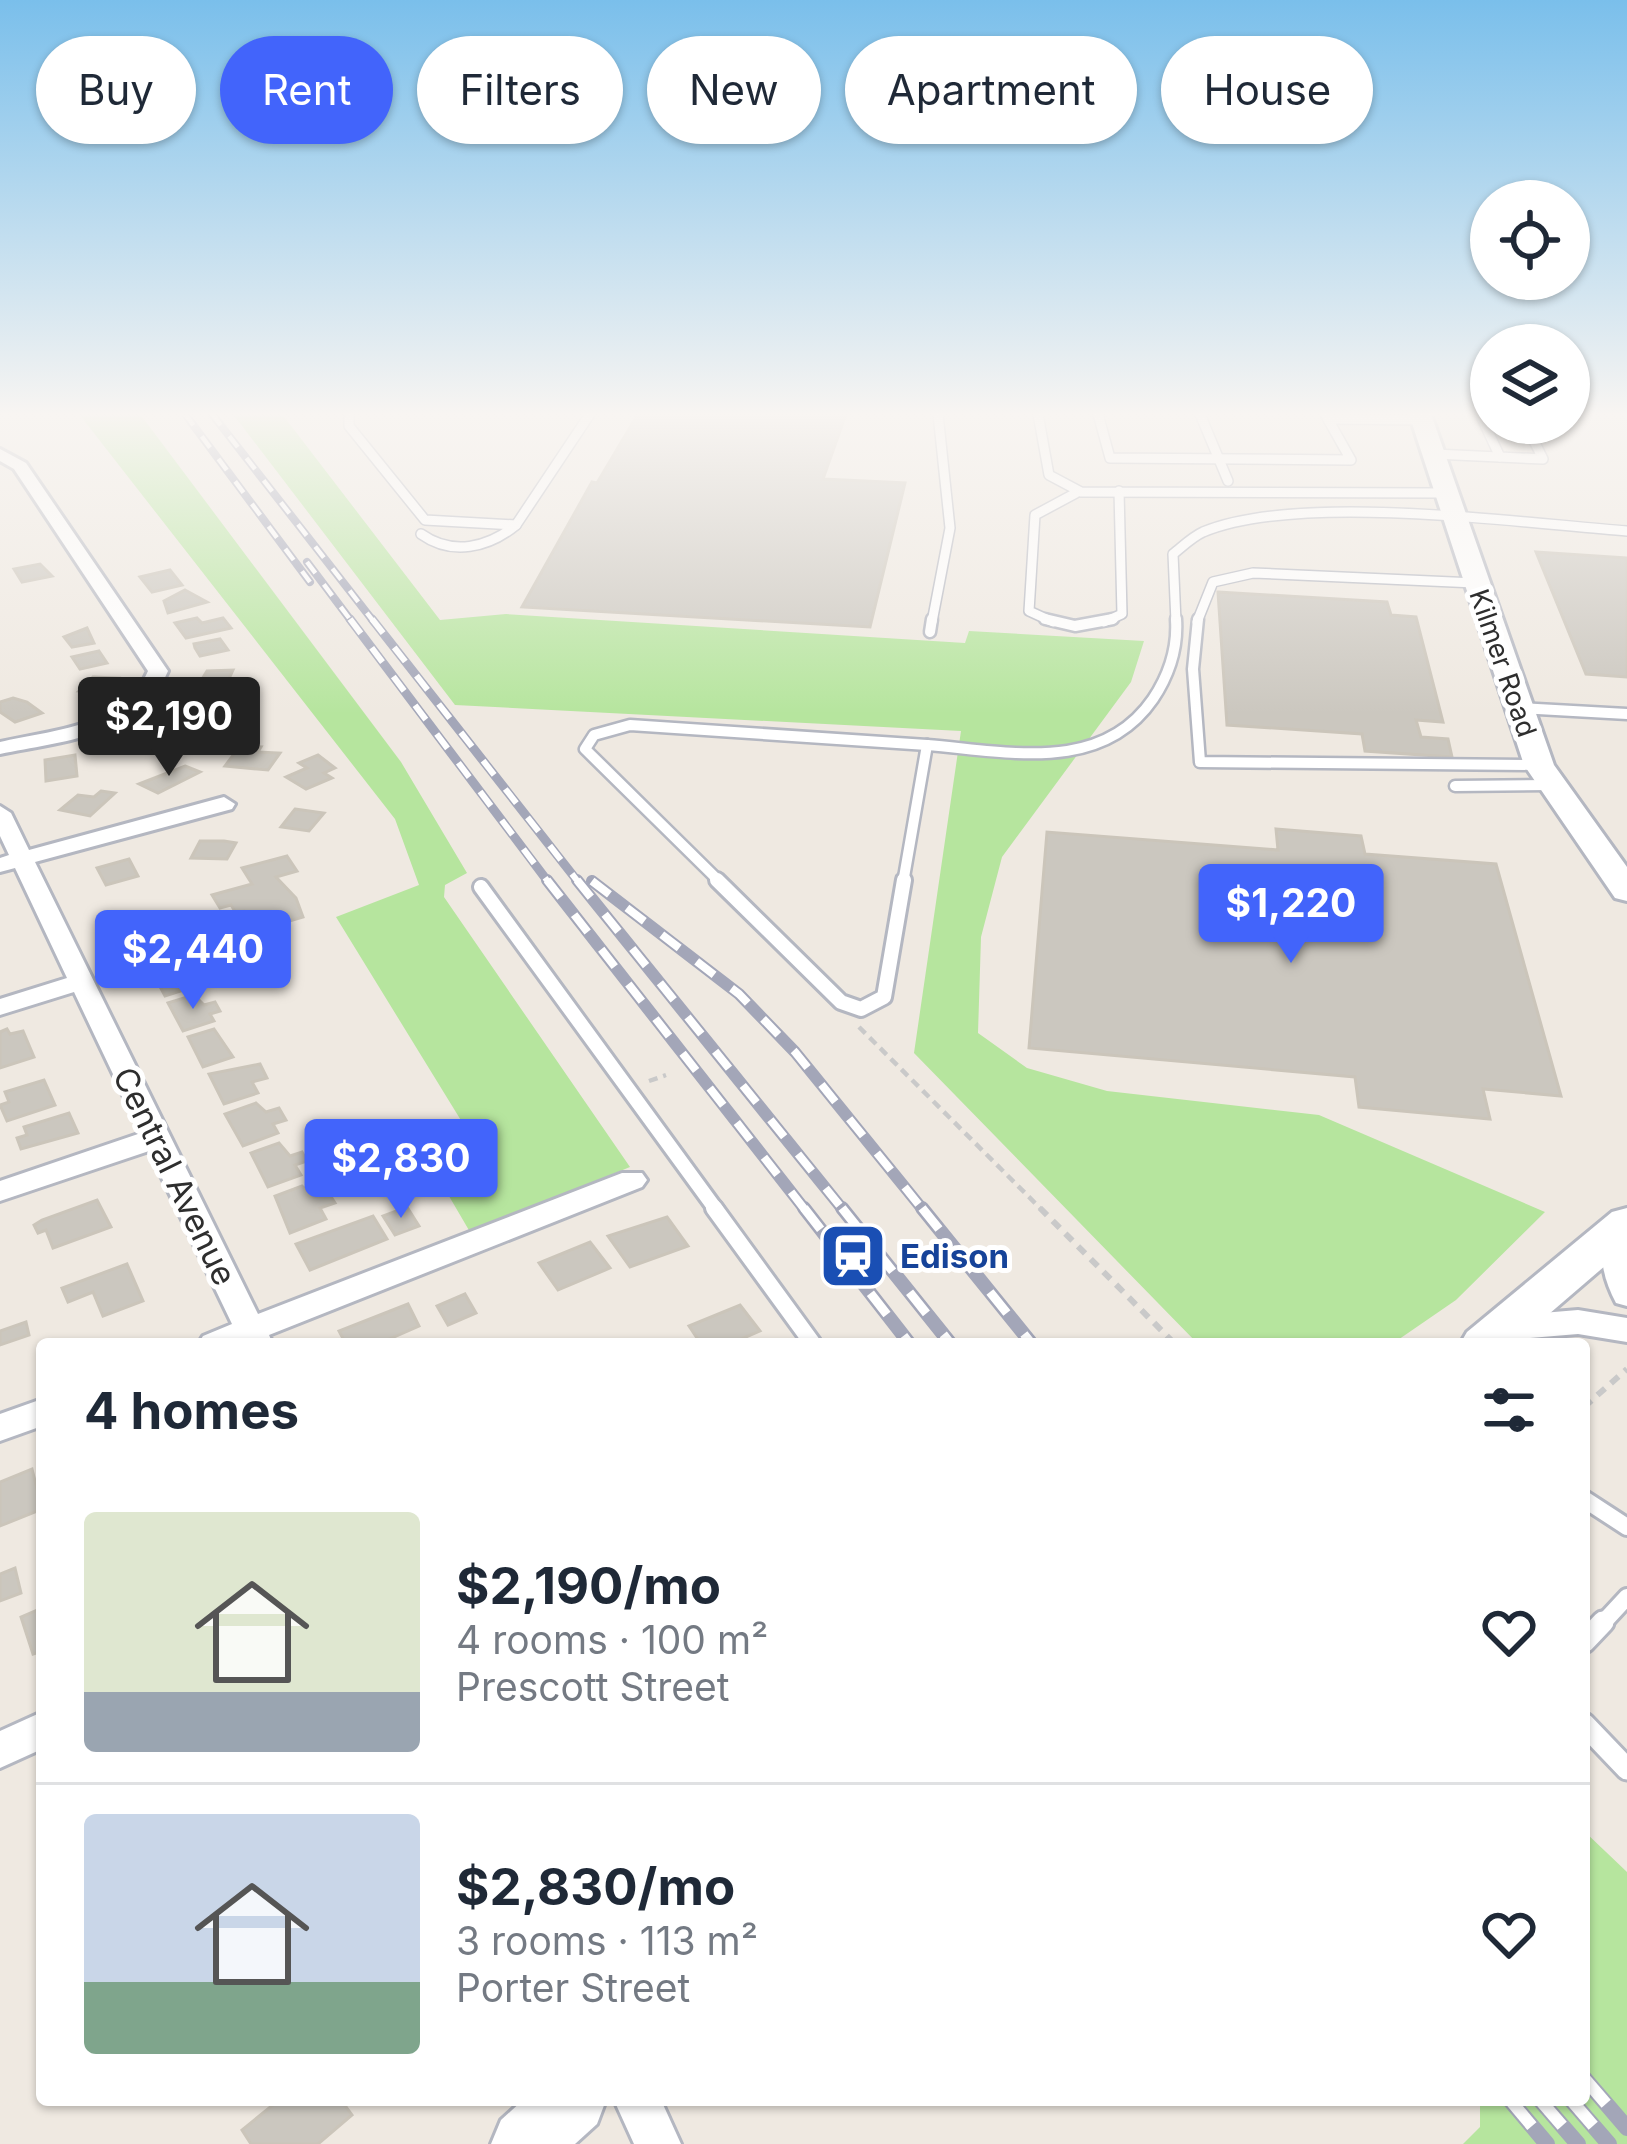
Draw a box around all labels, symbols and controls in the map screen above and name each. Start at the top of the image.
chip: Buy [36,36,196,144]
chip: Rent [220,36,393,144]
chip: Filters [417,36,623,144]
chip: New [647,36,821,144]
chip: Apartment [845,36,1137,144]
chip: House [1161,36,1373,144]
map controls [1470,180,1590,444]
button: locate [1470,180,1590,300]
button: layers [1470,324,1590,444]
street label: Kilmer Road [1462,585,1544,741]
pin: $2,190 [71,677,267,779]
text: $2,190 [105,692,233,739]
pin: $1,220 [1193,864,1389,966]
text: $1,220 [1226,879,1356,926]
pin: $2,440 [95,910,291,1012]
text: $2,440 [122,925,264,972]
street label: Central Avenue [105,1060,245,1292]
pin: $2,830 [303,1119,499,1221]
text: $2,830 [332,1134,470,1181]
station icon: Edison [818,1221,888,1291]
place label: Edison [900,1236,1009,1276]
icon: filters [1476,1377,1542,1443]
text: 4 homes [84,1380,299,1441]
text: $2,190/mo [456,1555,721,1616]
icon: home [180,1560,324,1704]
icon: heart [1476,1599,1542,1665]
text: 4 rooms · 100 m² [456,1616,768,1663]
text: Prescott Street [456,1663,730,1710]
text: $2,830/mo [456,1856,735,1917]
icon: home [180,1862,324,2006]
icon: heart [1476,1901,1542,1967]
text: 3 rooms · 113 m² [456,1917,758,1964]
text: Porter Street [456,1964,690,2011]

